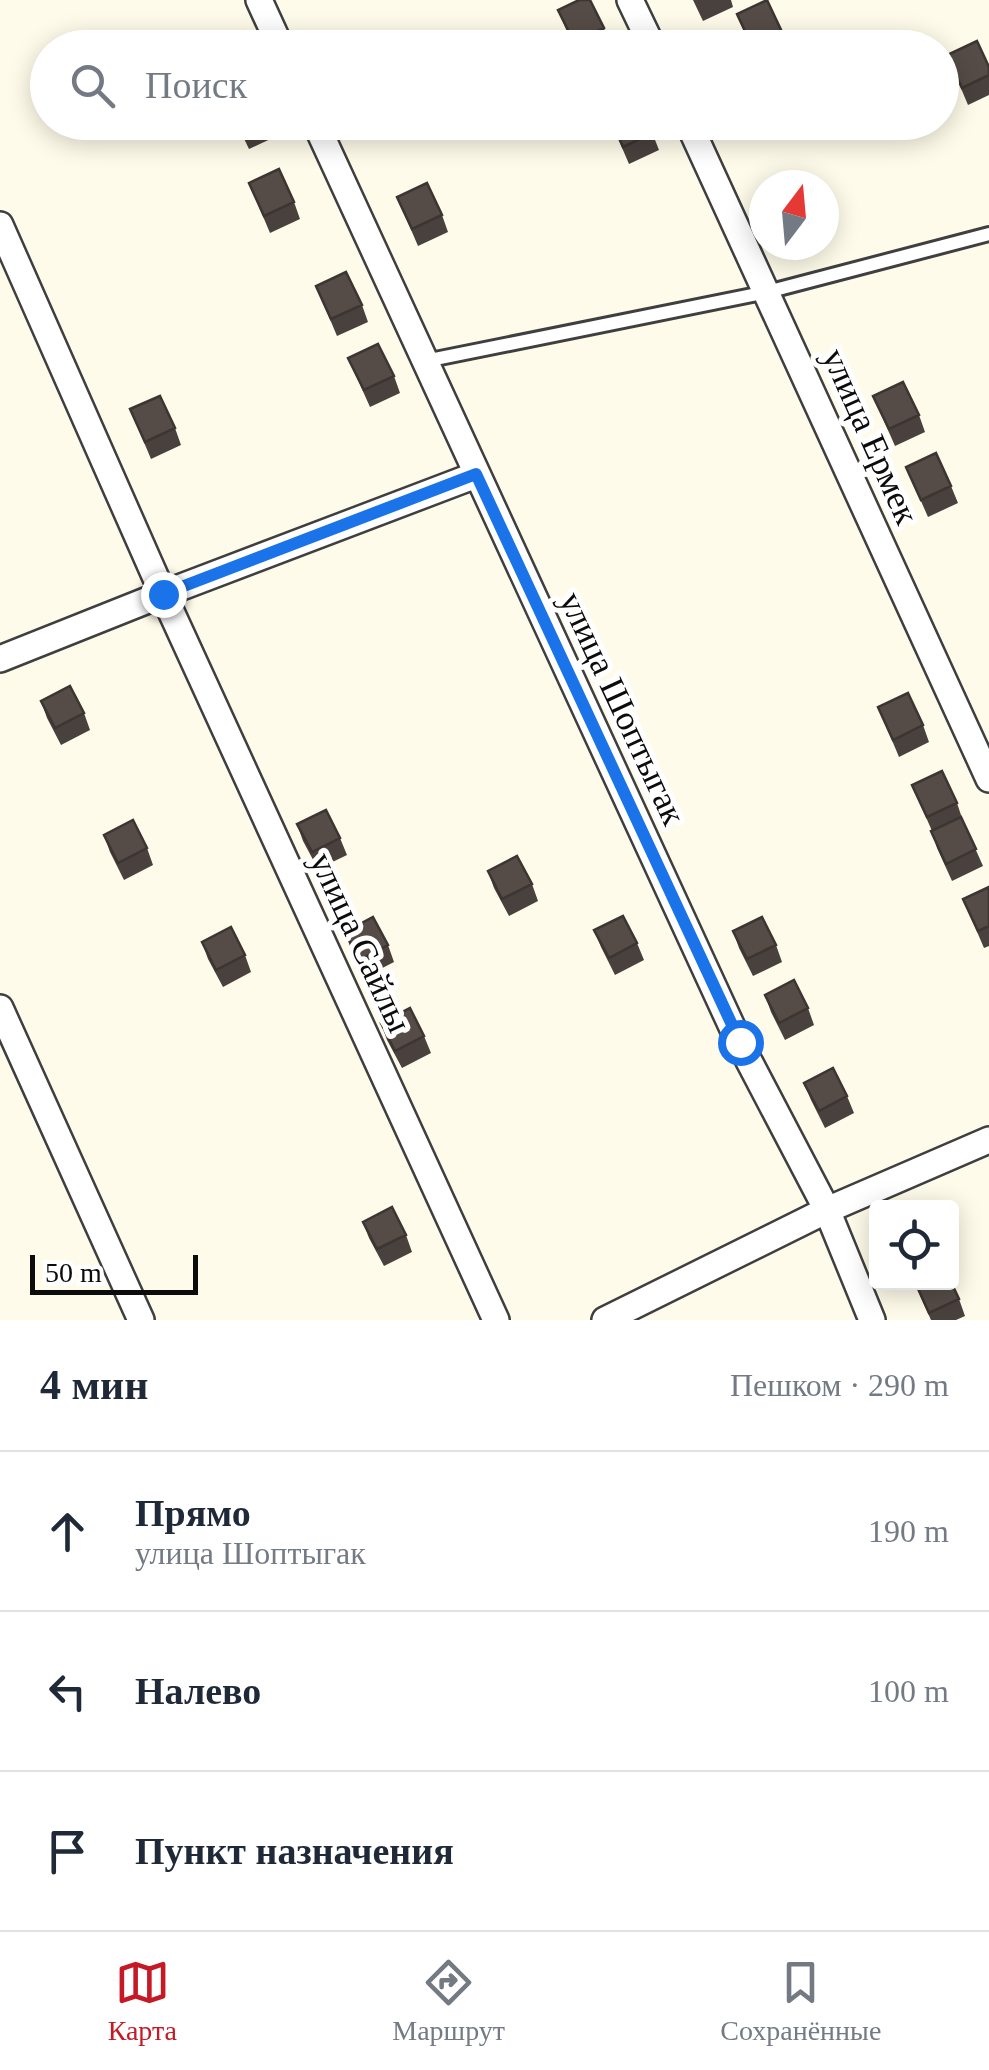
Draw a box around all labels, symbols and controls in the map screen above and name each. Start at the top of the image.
search box [30,30,959,140]
icon: search [65,58,120,113]
text: Поиск [145,64,247,106]
north arrow [749,170,839,260]
street label: улица Ермек [814,342,927,531]
route end [141,572,187,618]
street label: улица Шоптыгак [552,586,694,832]
street label: улица Сайлы [302,846,419,1038]
route start [718,1020,764,1066]
map controls [869,1200,959,1290]
button: locate [869,1200,959,1290]
scale bar [30,1250,198,1294]
text: 50 m [45,1257,102,1288]
text: 4 мин [40,1362,149,1408]
text: Пешком · 290 m [730,1367,949,1403]
text: Прямо [135,1492,251,1534]
icon: ahead [40,1504,95,1559]
text: 190 m [868,1513,949,1549]
text: улица Шоптыгак [135,1535,366,1571]
icon: left [40,1664,95,1719]
text: Налево [135,1670,261,1712]
text: 100 m [868,1673,949,1709]
icon: arrive [40,1824,95,1879]
text: Пункт назначения [135,1830,454,1872]
tab: Карта [108,1955,177,2047]
tab: Маршрут [392,1955,505,2047]
tab: Сохранённые [720,1955,881,2047]

